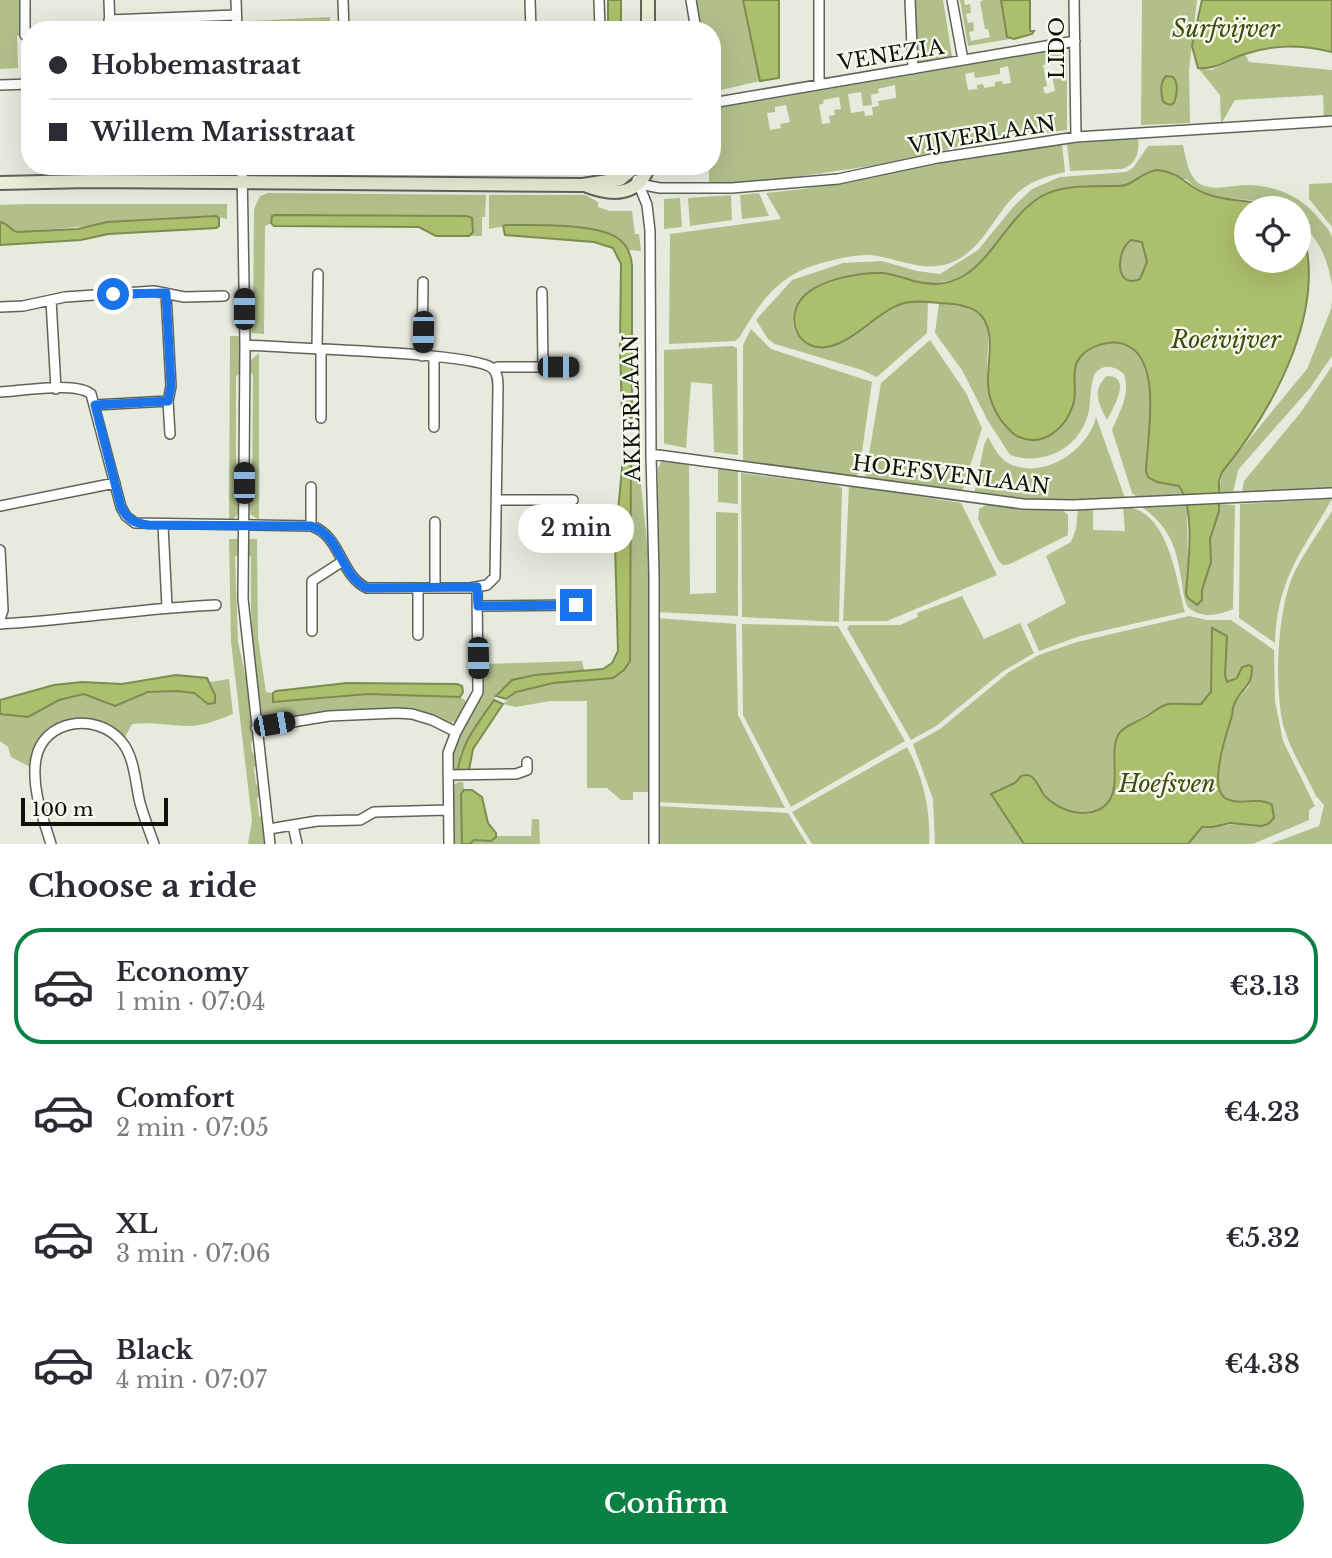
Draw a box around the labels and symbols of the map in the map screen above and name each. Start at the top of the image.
water label: Surfvijver [1172,15,1281,43]
street label: LIDO [1044,17,1070,79]
street label: VENEZIA [835,34,947,76]
street label: VIJVERLAAN [906,111,1057,160]
route start [97,278,129,310]
car [234,288,255,330]
car [413,311,434,353]
water label: Roeivijver [1170,326,1282,354]
street label: AKKERLAAN [618,334,646,483]
car [538,357,580,378]
street label: HOEFSVENLAAN [851,450,1051,500]
car [234,462,255,504]
callout: 2 min [518,504,634,552]
route end [560,589,592,621]
car [468,637,489,679]
car [252,710,297,738]
water label: Hoefsven [1117,770,1216,798]
scale bar [21,795,168,827]

